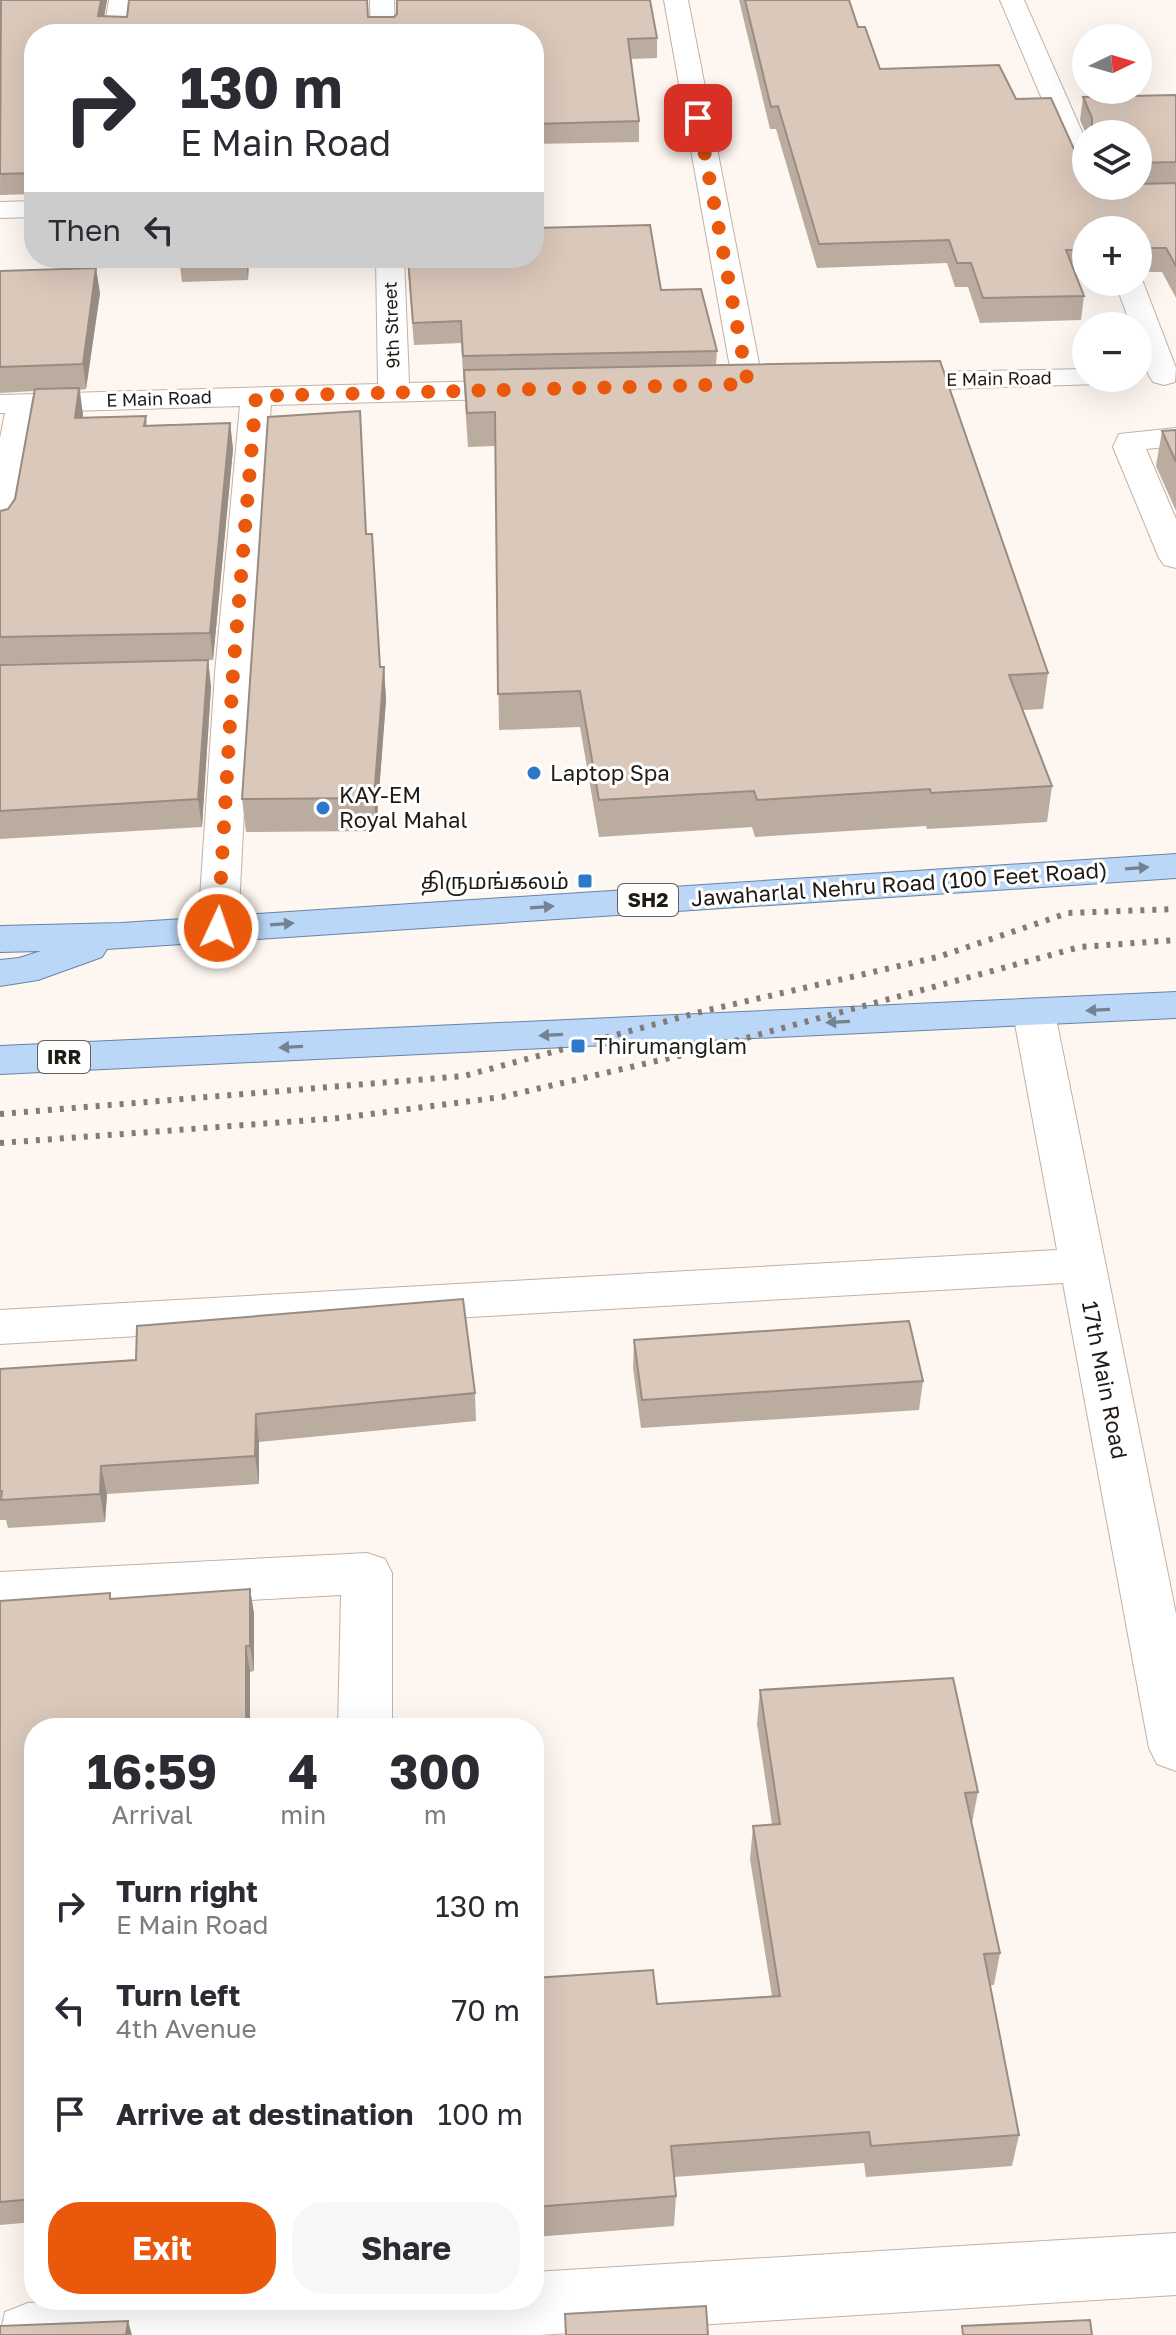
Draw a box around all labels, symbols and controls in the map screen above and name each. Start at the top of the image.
north arrow [1072,24,1152,104]
map controls [1072,24,1152,392]
text: 130 m [180,53,342,120]
icon: right [48,56,152,160]
pin [664,84,732,152]
icon: arrive [676,96,720,140]
button: layers [1072,120,1152,200]
text: E Main Road [180,121,391,164]
icon: left [137,208,181,252]
text: Then [48,212,121,248]
button: + [1072,216,1152,296]
street label: 9th Street [378,281,404,369]
button: − [1072,312,1152,392]
street label: E Main Road [946,366,1052,390]
street label: E Main Road [106,385,212,411]
place label: Laptop Spa [550,759,670,786]
marker: Laptop Spa [525,764,543,782]
place label: KAY-EM Royal Mahal [339,781,467,833]
marker: KAY-EM Royal Mahal [314,799,332,817]
street label: Jawaharlal Nehru Road (100 Feet Road) [690,855,1108,912]
one-way arrow [1124,862,1150,875]
place label: திருமங்கலம் [421,867,569,896]
marker: திருமங்கலம் [576,872,594,890]
road number: SH2 [618,884,678,916]
position arrow [176,886,260,970]
one-way arrow [530,900,555,913]
one-way arrow [270,917,295,930]
one-way arrow [1085,1003,1110,1016]
one-way arrow [825,1016,850,1029]
one-way arrow [538,1029,563,1042]
place label: Thirumanglam [594,1032,747,1059]
marker: Thirumanglam [569,1037,587,1055]
road number: IRR [38,1041,90,1073]
one-way arrow [278,1041,303,1054]
street label: 17th Main Road [1077,1299,1134,1461]
text: 16:59 [87,1742,217,1800]
text: 4 [288,1742,318,1800]
text: 300 [389,1742,481,1800]
text: Arrival [111,1799,193,1830]
text: min [280,1799,326,1830]
text: m [424,1799,447,1830]
text: Turn right [116,1873,258,1909]
icon: right [48,1884,92,1928]
text: 130 m [435,1888,520,1924]
text: E Main Road [116,1909,269,1940]
text: Turn left [116,1977,241,2013]
icon: left [48,1988,92,2032]
text: 70 m [451,1992,520,2028]
text: 4th Avenue [116,2013,257,2044]
icon: arrive [48,2092,92,2136]
text: Arrive at destination [116,2096,413,2132]
text: 100 m [437,2096,523,2132]
button: Exit [48,2202,276,2294]
button: Share [292,2202,520,2294]

